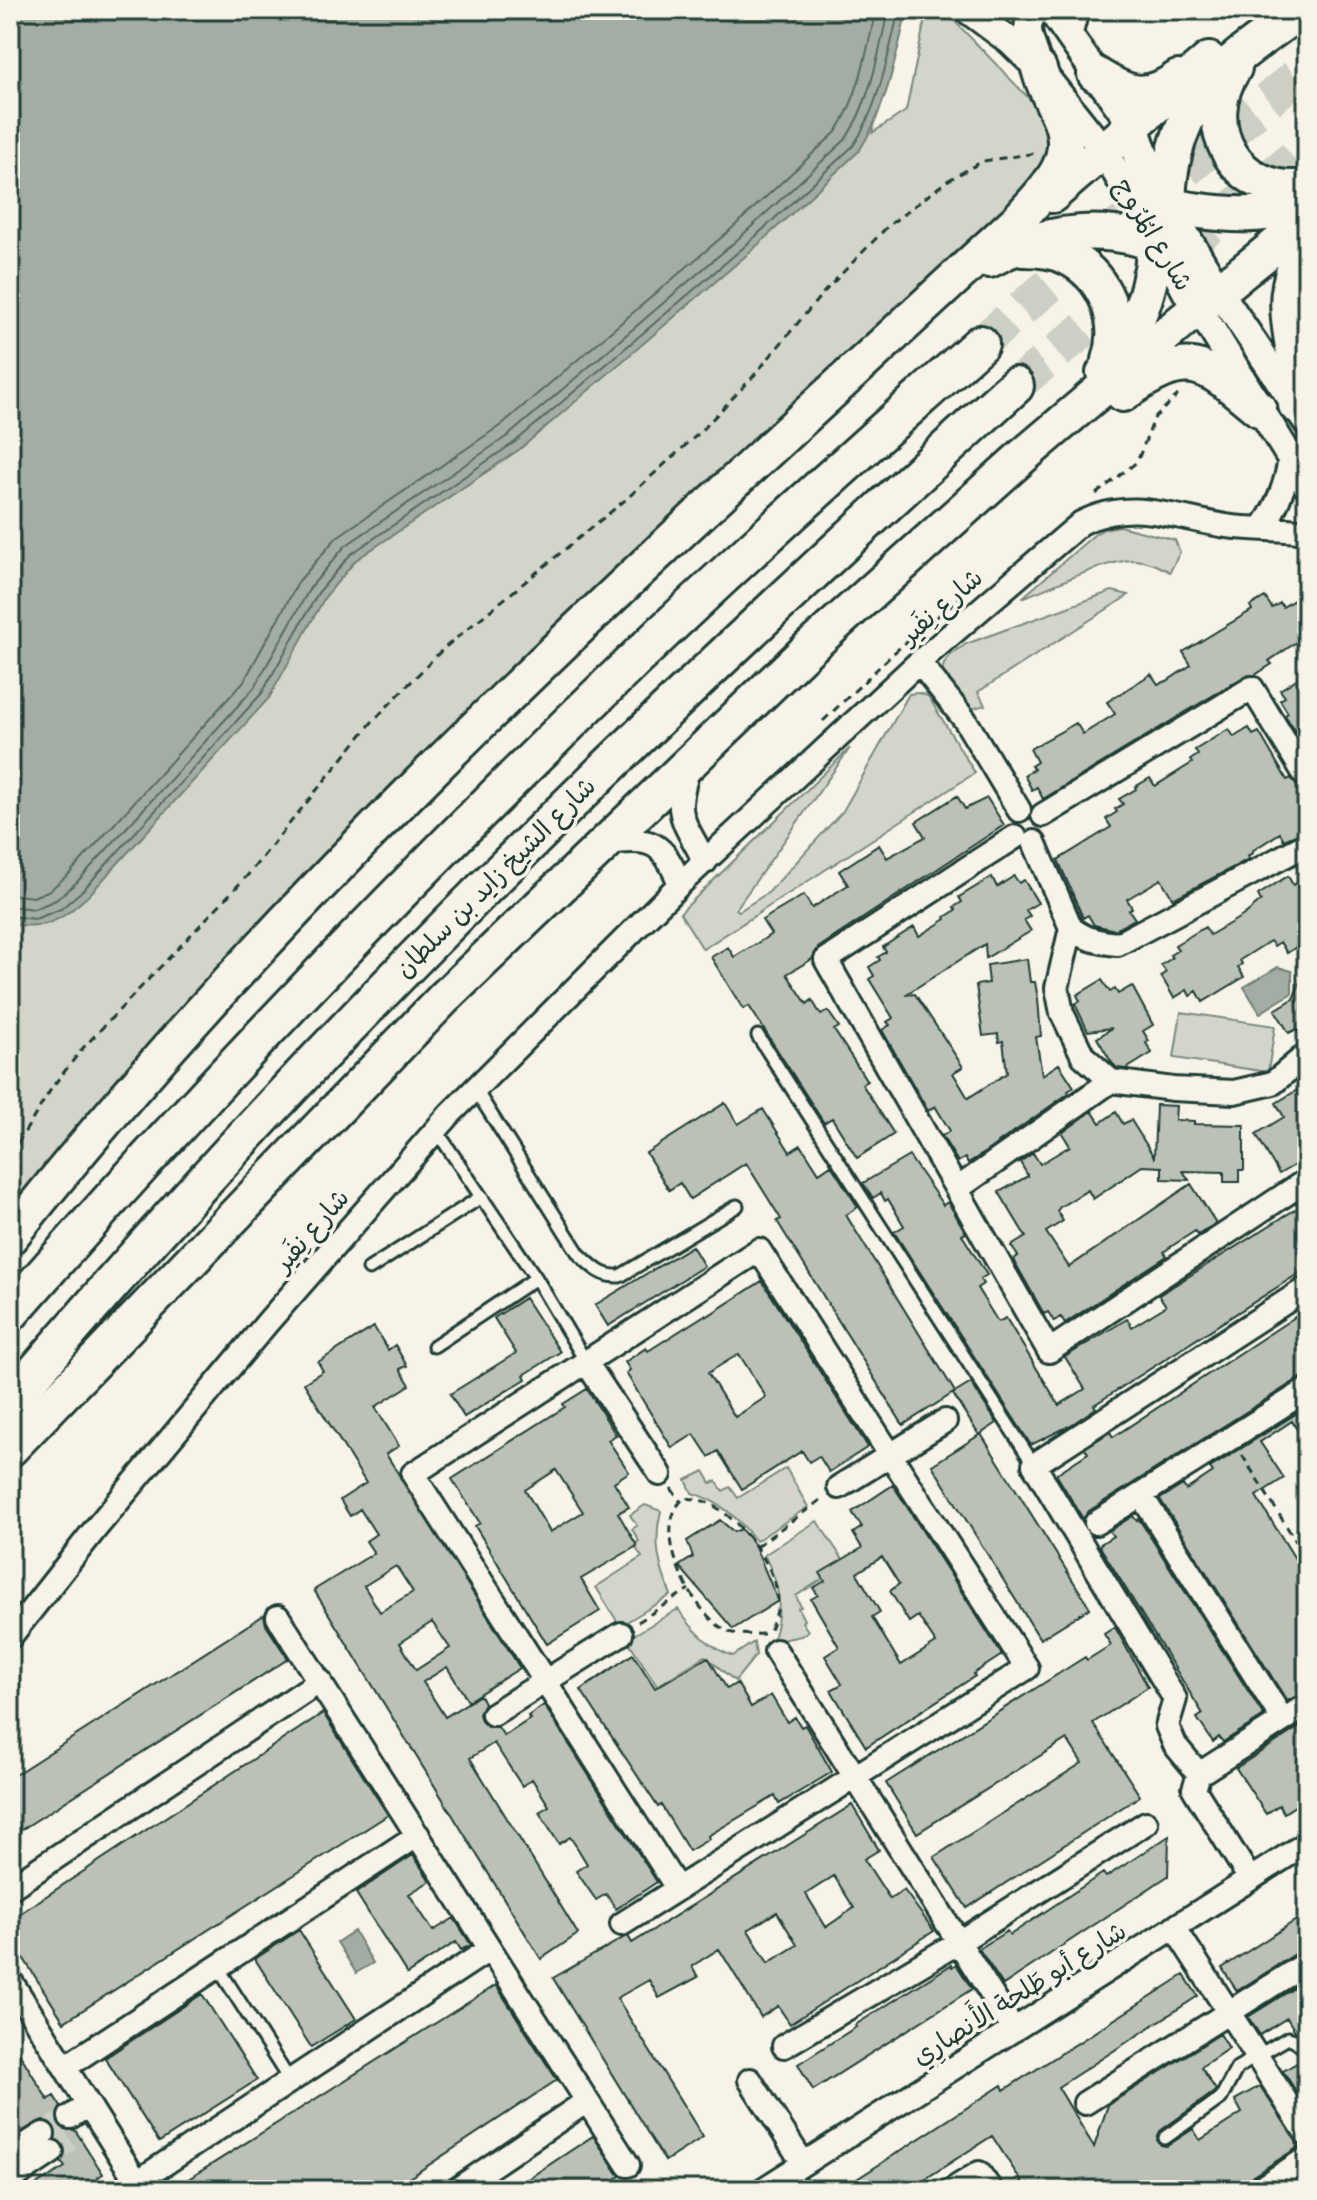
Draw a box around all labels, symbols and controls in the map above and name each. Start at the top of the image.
street label: شارع المُرُوج [1106,171,1202,297]
street label: شارع نِفَير [890,560,990,654]
street label: شارع الشيخ زايد بن سلطان [386,768,604,986]
street label: شارع نِفَير [263,1181,357,1281]
street label: شارع أبو طَلحة الأَنصارِي [903,1909,1134,2076]

